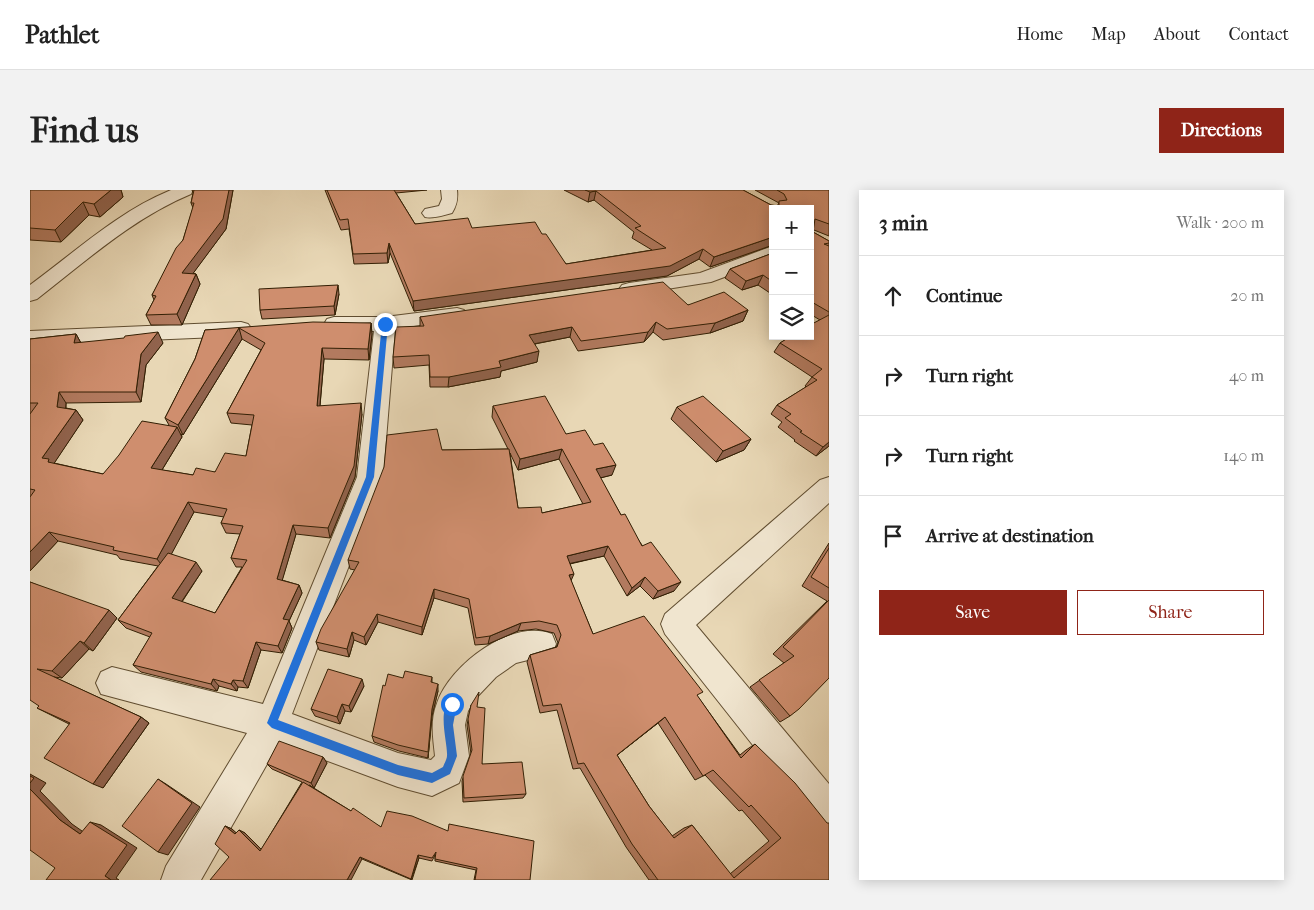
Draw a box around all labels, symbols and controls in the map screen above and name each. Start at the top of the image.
text: Pathlet [25,21,99,49]
text: Home [1016,24,1063,45]
text: Map [1091,24,1126,45]
text: About [1154,24,1200,45]
text: Contact [1228,24,1289,45]
button: Directions [1159,108,1284,153]
text: Find us [30,110,139,151]
map controls [769,205,814,340]
button: + [769,205,814,250]
text: 3 min [879,211,928,235]
text: Walk · 200 m [1177,213,1264,232]
button: − [769,250,814,295]
icon: ahead [879,282,907,310]
text: Continue [926,285,1002,307]
text: 20 m [1230,286,1264,305]
button: layers [769,295,814,340]
route end [374,313,397,336]
icon: right [879,362,907,390]
text: Turn right [926,365,1013,387]
text: 40 m [1229,366,1264,385]
icon: right [879,442,907,470]
text: Turn right [926,445,1013,467]
text: 140 m [1223,446,1264,465]
icon: arrive [879,522,907,550]
text: Arrive at destination [926,525,1094,547]
button: Save [879,590,1067,635]
button: Share [1077,590,1264,635]
route start [441,693,464,716]

